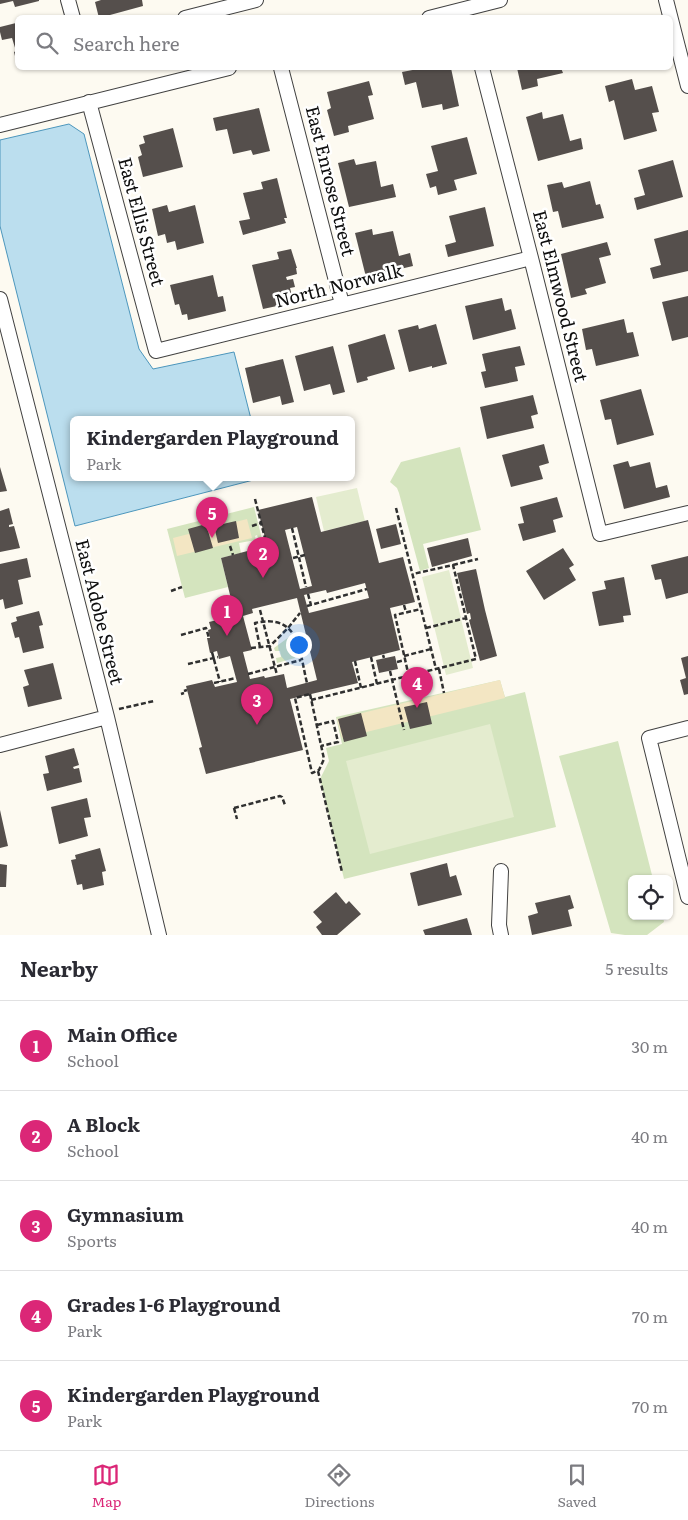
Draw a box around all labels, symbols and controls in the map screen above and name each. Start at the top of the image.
search box [15,15,673,70]
icon: search [33,29,61,57]
text: Search here [73,29,180,57]
street label: East Enrose Street [300,103,363,259]
street label: East Ellis Street [112,154,173,290]
street label: East Elmwood Street [527,207,596,385]
street label: North Norwalk [272,255,406,313]
popup [70,416,355,481]
text: Kindergarden Playground [86,423,339,451]
text: Park [86,451,121,475]
pin: 5 [196,497,228,538]
street label: East Adobe Street [69,536,132,688]
pin: 2 [247,537,279,578]
pin: 1 [211,595,243,636]
your location [286,632,312,658]
pin: 4 [401,667,433,708]
pin: 3 [241,684,273,725]
map controls [628,875,673,920]
button: locate [628,875,673,920]
text: Nearby [20,952,98,983]
text: 5 results [605,956,668,980]
text: Main Office [67,1020,177,1048]
text: 1 [33,1034,39,1058]
text: 30 m [631,1034,668,1058]
text: School [67,1048,119,1072]
text: A Block [67,1110,140,1138]
text: 2 [32,1124,40,1148]
text: 40 m [631,1124,668,1148]
text: School [67,1138,119,1162]
text: Gymnasium [67,1200,184,1228]
text: 3 [32,1214,40,1238]
text: 40 m [631,1214,668,1238]
text: Sports [67,1228,117,1252]
text: Grades 1-6 Playground [67,1290,280,1318]
text: 4 [31,1304,41,1328]
text: 70 m [632,1304,668,1328]
text: Park [67,1318,102,1342]
text: Kindergarden Playground [67,1380,320,1408]
text: 5 [32,1394,40,1418]
text: 70 m [632,1394,668,1418]
text: Park [67,1408,102,1432]
tab: Map [92,1461,121,1511]
tab: Directions [304,1461,374,1511]
tab: Saved [557,1461,596,1511]

